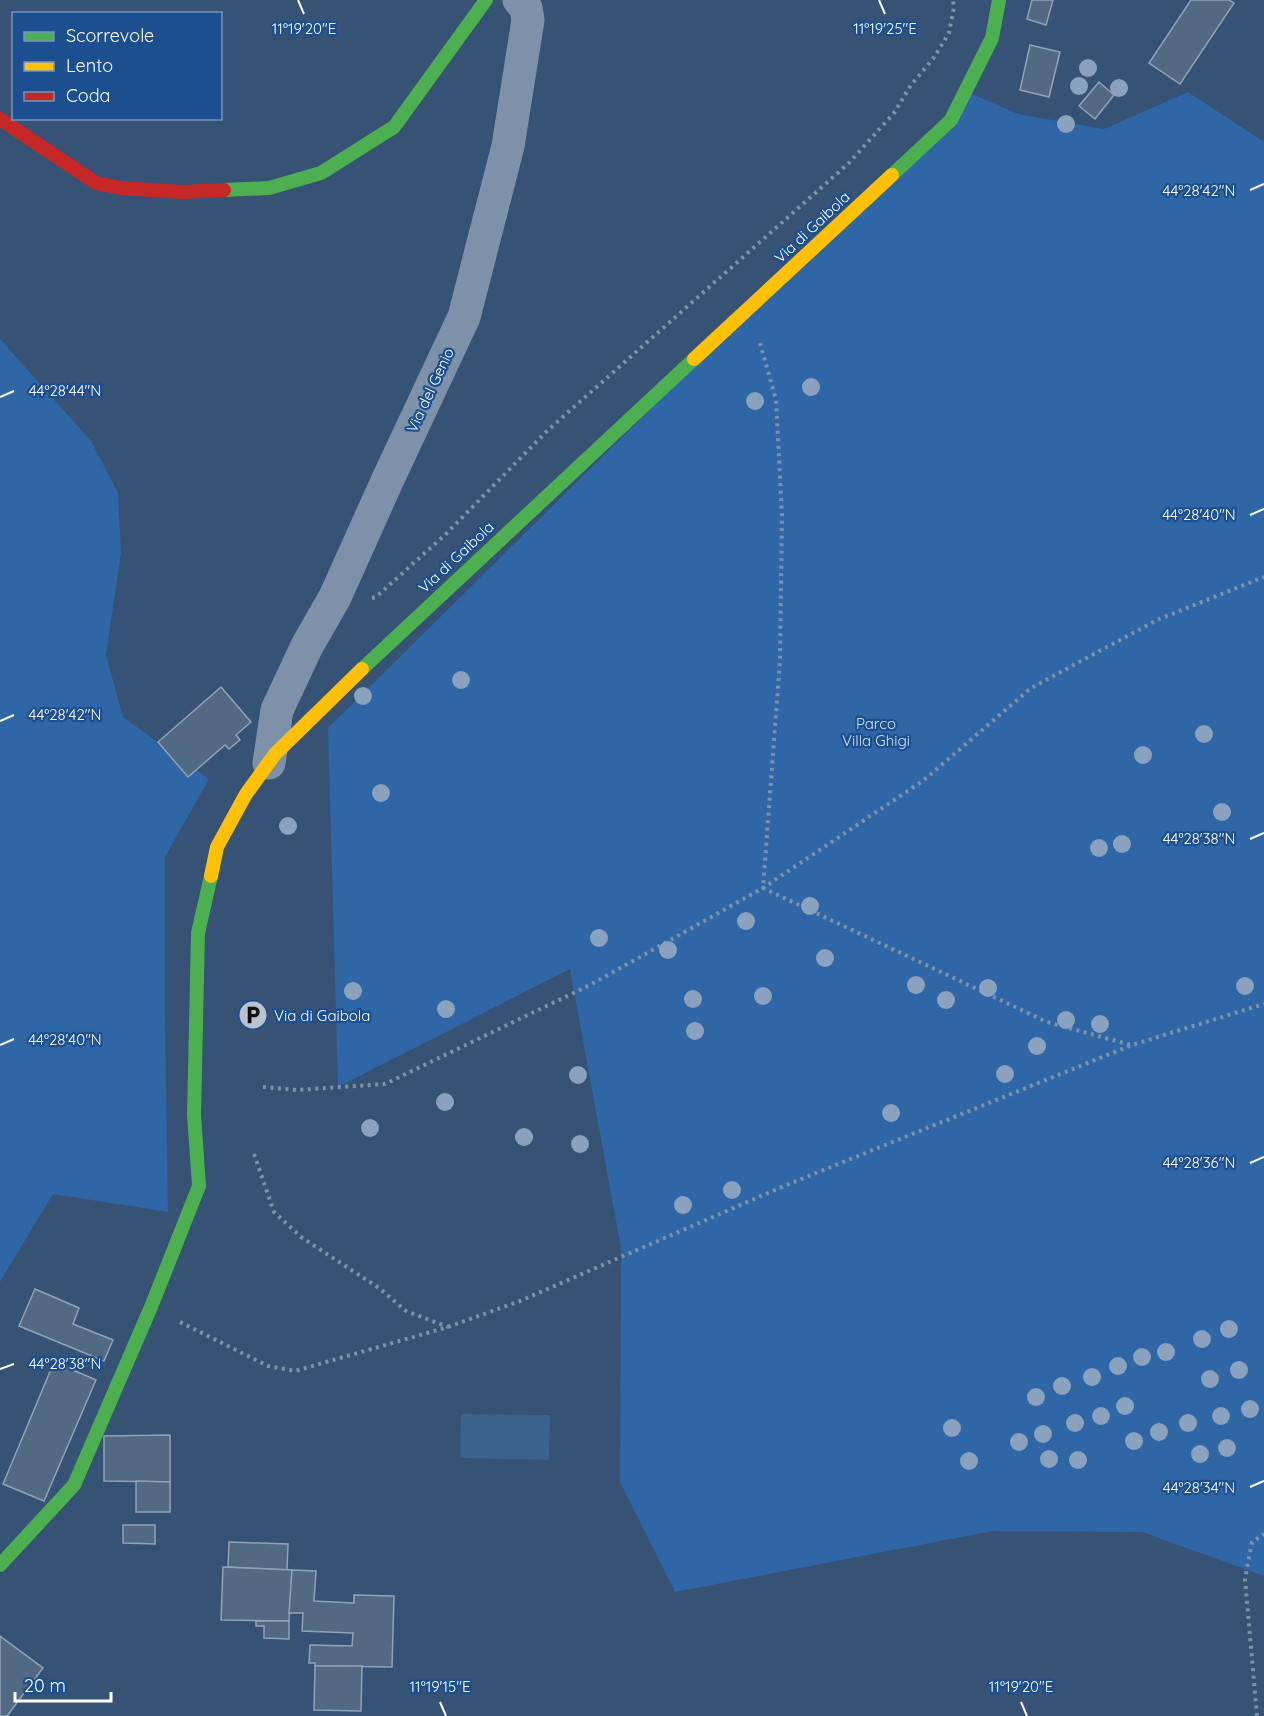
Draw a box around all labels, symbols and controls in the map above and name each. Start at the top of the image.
legend [12,12,222,120]
text: 11°19'20"E [272,19,336,38]
text: 11°19'25"E [853,19,917,38]
text: Scorrevole [66,24,154,47]
text: Lento [66,54,113,77]
text: Coda [66,84,110,107]
text: 44°28'42"N [1163,181,1235,200]
street label: Via di Gaibola [770,187,854,267]
street label: Via del Genio [402,345,458,435]
text: 44°28'44"N [29,381,101,400]
text: 44°28'40"N [1162,505,1236,524]
street label: Via di Gaibola [414,517,498,597]
text: 44°28'42"N [29,705,101,724]
park label: Parco Villa Ghigi [842,714,910,750]
text: 44°28'38"N [1163,829,1235,848]
parking icon: Via di Gaibola [237,999,269,1031]
place label: Via di Gaibola [274,1006,370,1025]
text: 44°28'40"N [28,1030,102,1049]
text: 44°28'36"N [1163,1153,1235,1172]
text: 44°28'38"N [29,1354,101,1373]
text: 44°28'34"N [1163,1478,1235,1497]
scale bar [15,1665,111,1703]
text: 20 m [24,1674,66,1697]
text: 11°19'15"E [410,1677,470,1696]
text: 11°19'20"E [989,1677,1053,1696]

